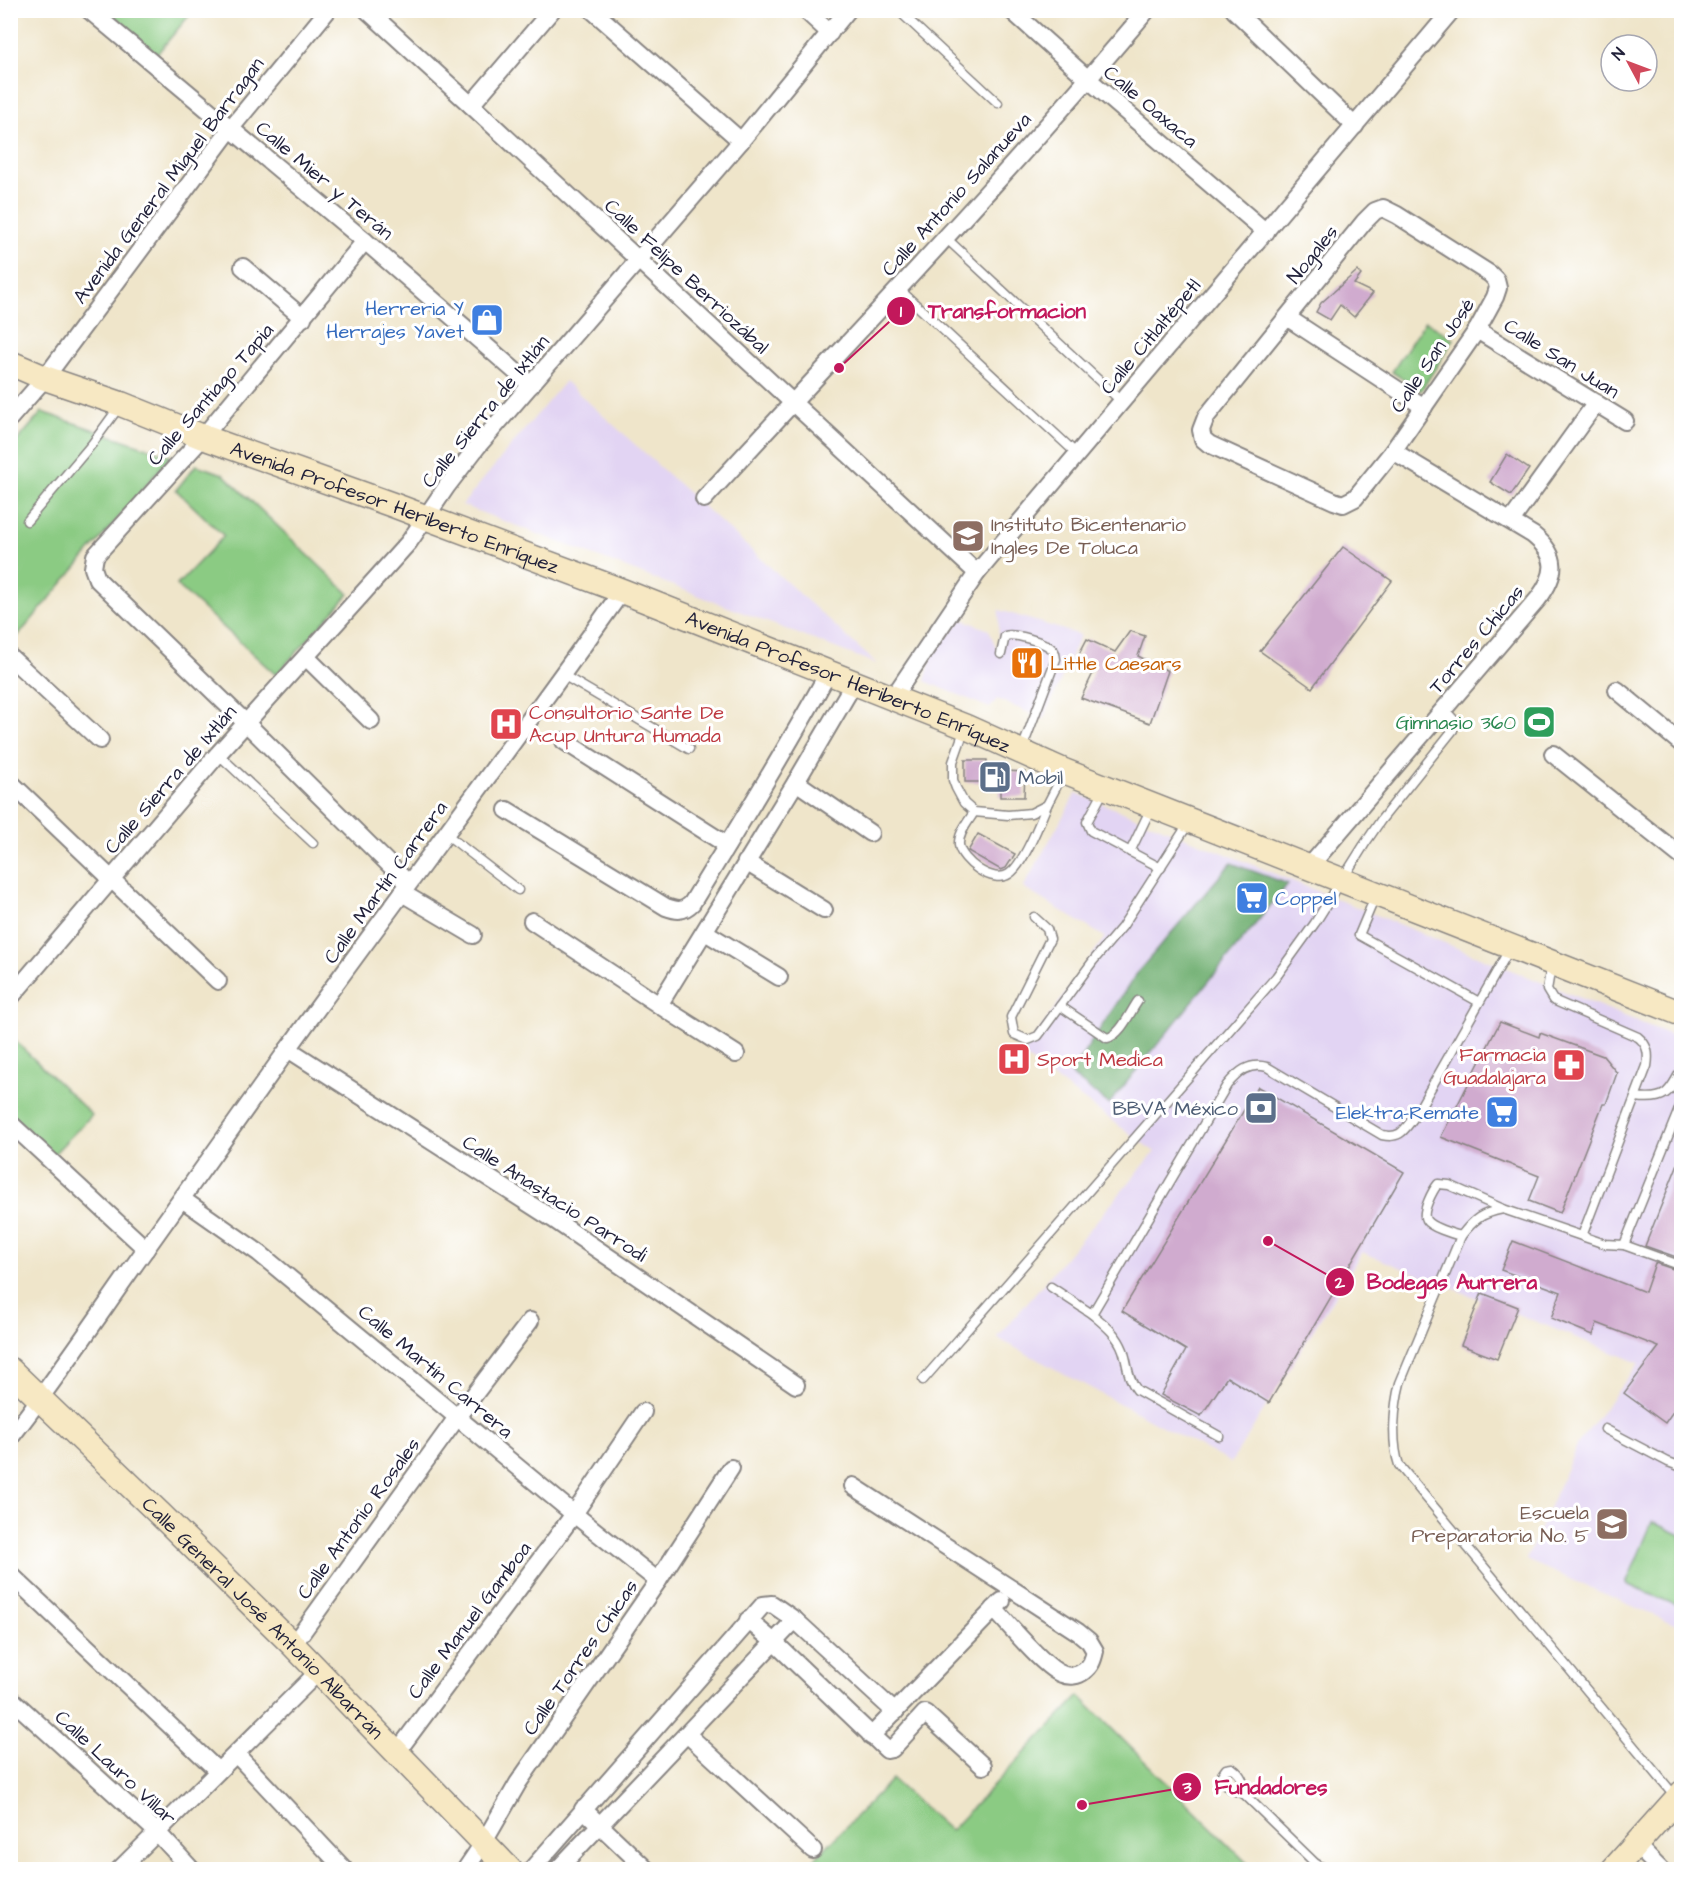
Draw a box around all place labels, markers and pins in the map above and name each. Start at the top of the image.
callout: Transformacion [886,291,1098,330]
place label: Herreria Y Herrajes Yavet [326,295,464,346]
shop icon: Herreria Y Herrajes Yavet [469,302,505,338]
place label: Instituto Bicentenario Ingles De Toluca [991,511,1186,563]
school or university icon: Instituto Bicentenario Ingles De Toluca [950,518,986,554]
restaurant icon: Little Caesars [1009,645,1045,681]
place label: Little Caesars [1050,650,1181,678]
place label: Consultorio Sante De Acup Untura Humada [529,699,724,750]
sports icon: Gimnasio 360 [1521,704,1557,740]
hospital icon: Consultorio Sante De Acup Untura Humada [488,706,524,742]
place label: Gimnasio 360 [1396,709,1516,737]
fuel station icon: Mobil [977,759,1013,795]
place label: Mobil [1018,764,1063,792]
supermarket icon: Coppel [1234,880,1270,916]
place label: Coppel [1275,885,1337,913]
hospital icon: Sport Medica [996,1041,1032,1077]
place label: Farmacia Guadalajara [1443,1041,1546,1092]
place label: Sport Medica [1037,1046,1163,1074]
pharmacy icon: Farmacia Guadalajara [1551,1047,1587,1083]
bank icon: BBVA México [1243,1090,1279,1126]
supermarket icon: Elektra-Remate [1484,1094,1520,1130]
place label: BBVA México [1112,1095,1238,1123]
place label: Elektra-Remate [1336,1099,1479,1127]
callout: Bodegas Aurrera [1325,1262,1549,1301]
place label: Escuela Preparatoria No. 5 [1412,1499,1589,1550]
school or university icon: Escuela Preparatoria No. 5 [1594,1506,1630,1542]
callout: Fundadores [1172,1768,1340,1807]

